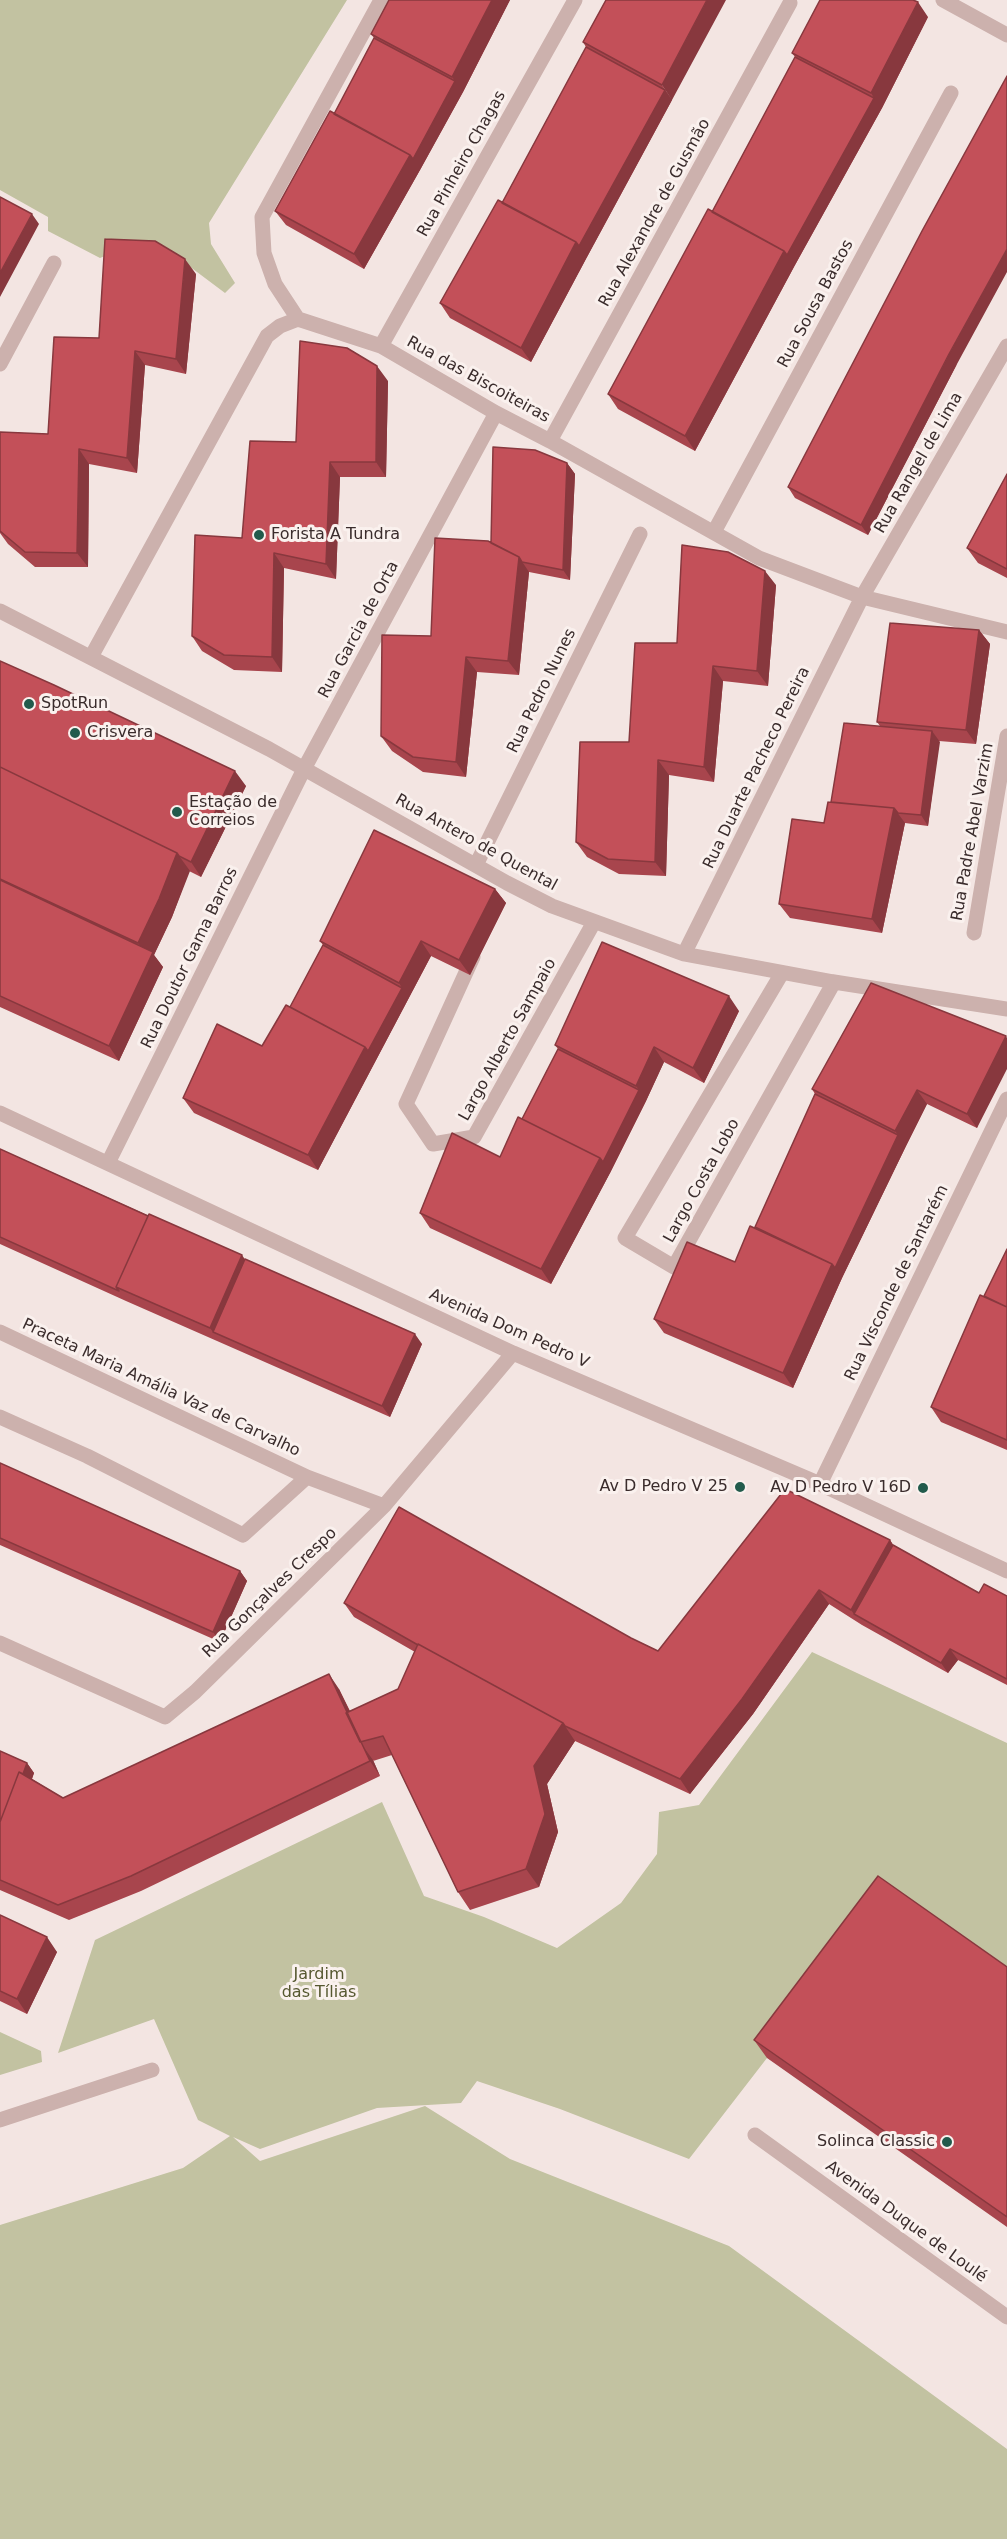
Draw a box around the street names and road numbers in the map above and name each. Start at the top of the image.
street label: Rua Pinheiro Chagas [414,88,510,240]
street label: Rua Alexandre de Gusmão [595,116,715,310]
street label: Rua Sousa Bastos [774,237,858,371]
street label: Rua das Biscoiteiras [403,333,553,427]
street label: Rua Rangel de Lima [871,389,967,537]
street label: Rua Garcia de Orta [315,558,403,702]
street label: Rua Pedro Nunes [504,626,580,756]
street label: Rua Duarte Pacheco Pereira [700,664,814,872]
street label: Rua Padre Abel Varzim [948,741,998,923]
street label: Rua Antero de Quental [392,790,560,896]
street label: Rua Doutor Gama Barros [138,864,242,1052]
street label: Largo Alberto Sampaio [455,955,561,1125]
street label: Largo Costa Lobo [660,1116,744,1246]
street label: Rua Visconde de Santarém [841,1182,953,1384]
street label: Avenida Dom Pedro V [426,1285,592,1373]
street label: Praceta Maria Amália Vaz de Carvalho [19,1315,303,1461]
street label: Rua Gonçalves Crespo [199,1524,341,1662]
street label: Avenida Duque de Loulé [822,2157,990,2287]

